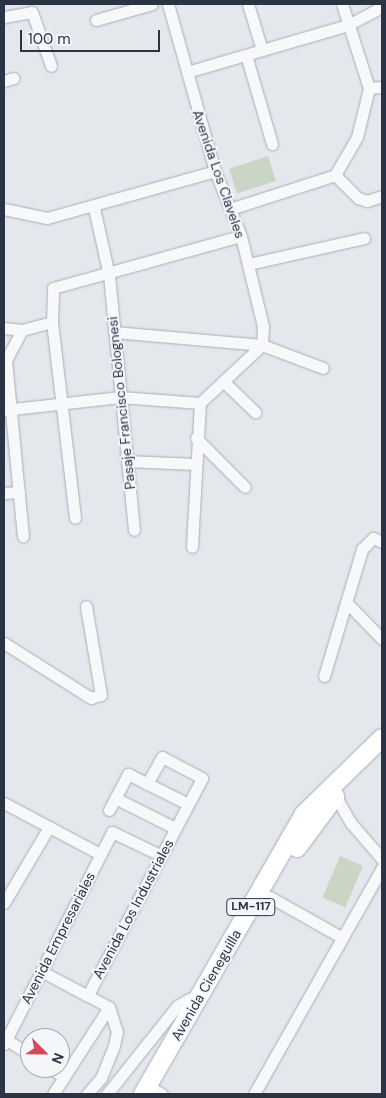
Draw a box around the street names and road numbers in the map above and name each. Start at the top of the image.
street label: Avenida Los Claveles [189,108,249,240]
street label: Pasaje Francisco Bolognesi [104,316,138,490]
street label: Avenida Los Industriales [89,836,177,982]
street label: Avenida Empresariales [17,869,99,1007]
road number: LM-117 [226,898,276,916]
street label: Avenida Cieneguilla [167,926,245,1044]

